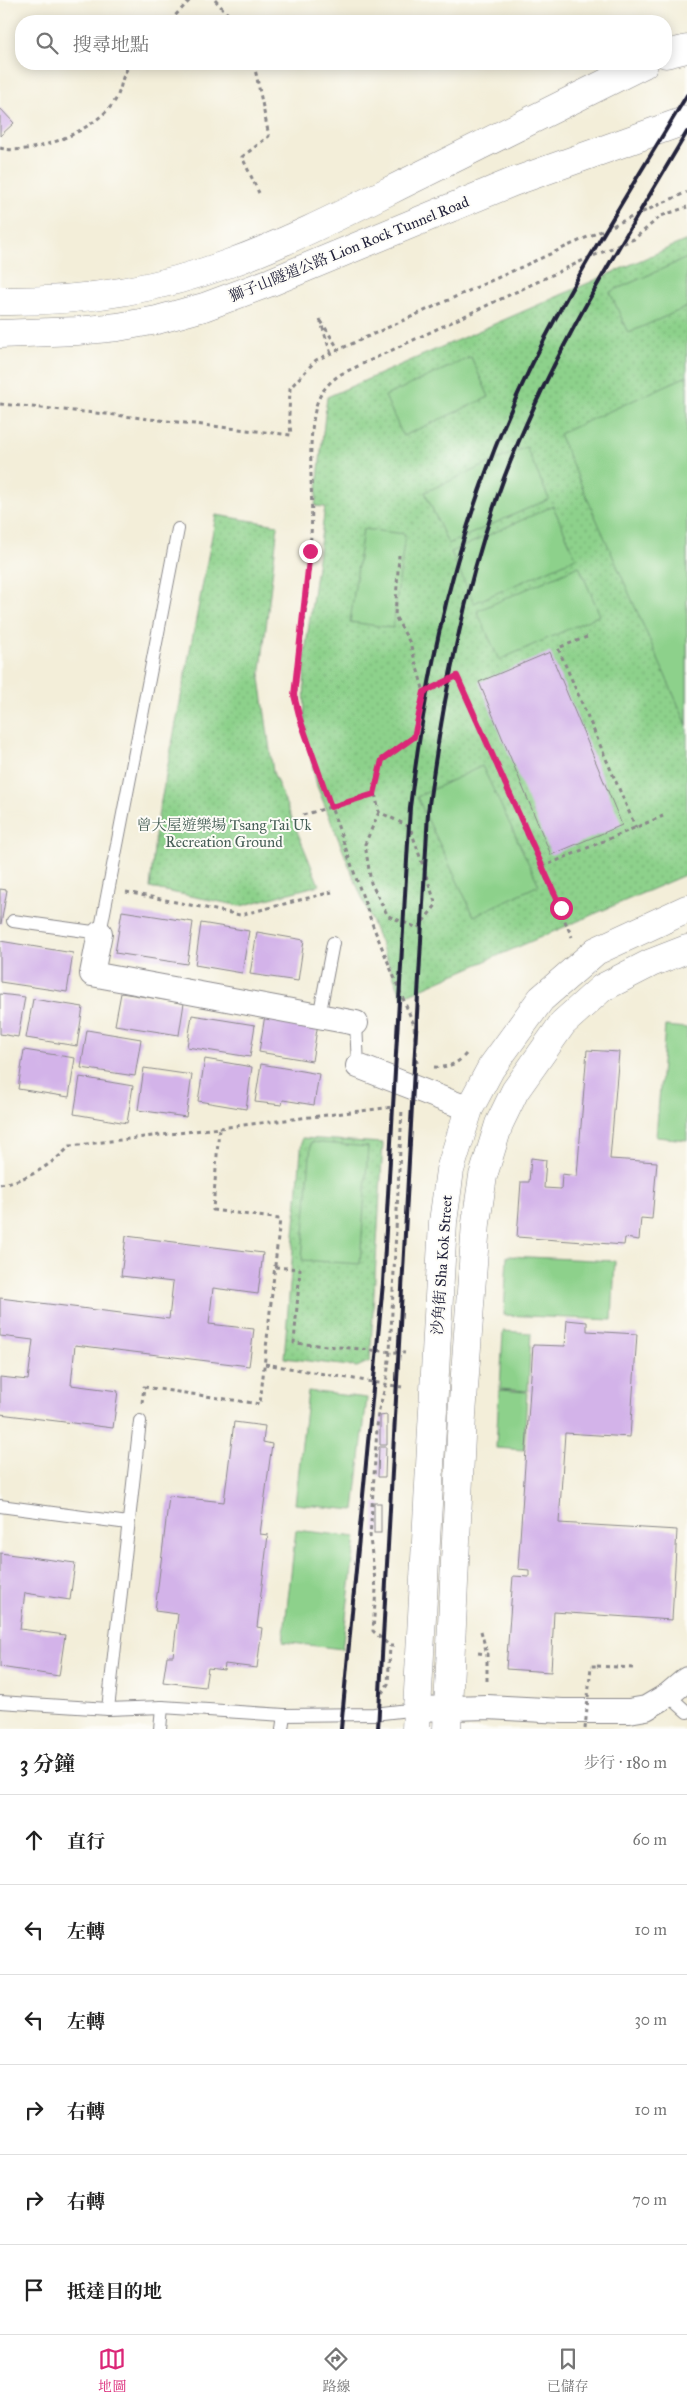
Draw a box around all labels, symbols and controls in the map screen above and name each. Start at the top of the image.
search box [15,15,672,70]
icon: search [33,29,61,57]
text: 搜尋地點 [73,33,149,56]
street label: 獅子山隧道公路 Lion Rock Tunnel Road [227,192,472,305]
route end [299,540,322,563]
park label: 曾大屋遊樂場 Tsang Tai Uk Recreation Ground [136,816,312,851]
route start [550,897,573,920]
street label: 沙角街 Sha Kok Street [428,1194,456,1336]
text: 3 分鐘 [20,1751,75,1777]
text: 步行 · 180 m [584,1753,667,1772]
icon: ahead [20,1826,48,1854]
text: 直行 [67,1830,105,1853]
text: 60 m [633,1830,667,1849]
icon: left [20,1916,48,1944]
text: 左轉 [67,1920,105,1943]
text: 10 m [635,1920,667,1939]
icon: left [20,2006,48,2034]
text: 左轉 [67,2010,105,2033]
text: 30 m [634,2010,667,2029]
icon: right [20,2096,48,2124]
text: 右轉 [67,2100,105,2123]
text: 10 m [635,2100,667,2119]
icon: right [20,2186,48,2214]
text: 右轉 [67,2190,105,2213]
text: 70 m [632,2190,667,2209]
icon: arrive [20,2276,48,2304]
text: 抵達目的地 [67,2280,162,2303]
tab: 地圖 [98,2345,126,2395]
tab: 路線 [322,2345,350,2395]
tab: 已儲存 [547,2345,589,2395]

